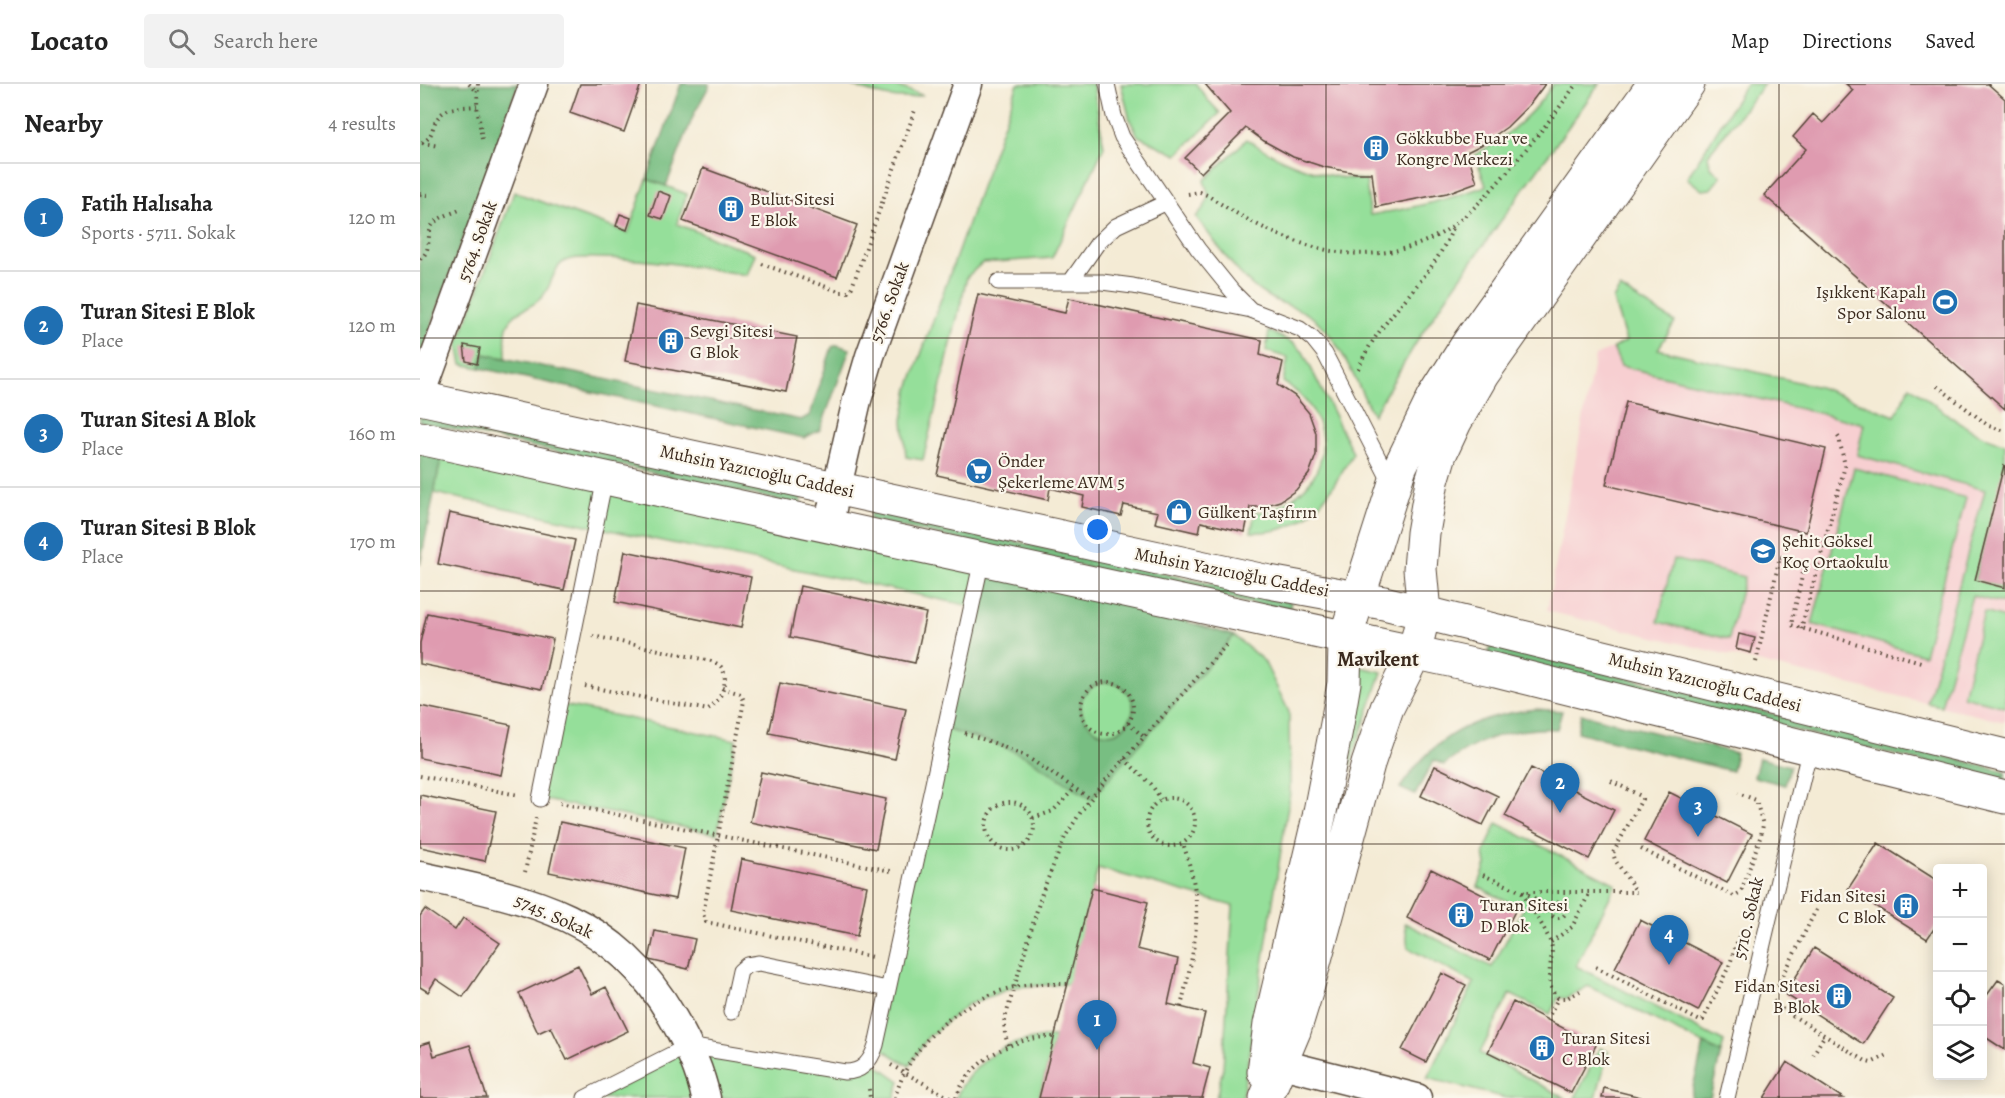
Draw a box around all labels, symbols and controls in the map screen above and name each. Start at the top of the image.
search box [144,14,564,68]
text: Locato [30,22,108,60]
icon: search [165,25,198,58]
text: Search here [213,26,318,56]
text: Map [1731,27,1769,55]
text: Directions [1802,27,1892,55]
text: Saved [1925,27,1975,55]
text: Nearby [24,106,103,141]
text: 4 results [328,110,396,137]
place label: Gökkubbe Fuar ve Kongre Merkezi [1396,126,1528,171]
building icon: Gökkubbe Fuar ve Kongre Merkezi [1361,133,1391,163]
place label: Bulut Sitesi E Blok [750,187,835,232]
text: Fatih Halısaha [81,189,213,219]
building icon: Bulut Sitesi E Blok [716,194,746,224]
street label: 5764. Sokak [451,197,503,285]
text: 1 [40,204,47,231]
text: 120 m [348,204,396,231]
text: Sports · 5711. Sokak [81,219,236,246]
street label: 5766. Sokak [863,258,915,346]
place label: Işıkkent Kapalı Spor Salonu [1816,280,1926,325]
sports icon: Işıkkent Kapalı Spor Salonu [1930,287,1960,317]
text: Turan Sitesi E Blok [81,297,255,327]
text: 2 [39,312,48,339]
text: 120 m [348,312,396,339]
place label: Sevgi Sitesi G Blok [690,319,773,364]
building icon: Sevgi Sitesi G Blok [656,326,686,356]
text: Place [81,327,123,354]
text: Turan Sitesi A Blok [81,405,256,435]
text: 3 [39,420,48,447]
text: 160 m [349,420,396,447]
text: Place [81,435,123,462]
street label: Muhsin Yazıcıoğlu Caddesi [658,439,856,503]
place label: Önder Şekerleme AVM 5 [998,449,1125,494]
supermarket icon: Önder Şekerleme AVM 5 [964,456,994,486]
shop icon: Gülkent Taşfırın [1164,497,1194,527]
place label: Gülkent Taşfırın [1198,500,1317,524]
text: Turan Sitesi B Blok [81,513,256,543]
your location [1083,515,1112,544]
text: 4 [39,528,48,555]
text: 170 m [350,528,396,555]
place label: Şehit Göksel Koç Ortaokulu [1782,529,1889,574]
school or university icon: Şehit Göksel Koç Ortaokulu [1748,536,1778,566]
street label: Muhsin Yazıcıoğlu Caddesi [1132,541,1332,603]
text: Place [81,543,123,570]
district label: Mavikent [1337,645,1419,673]
street label: Muhsin Yazıcıoğlu Caddesi [1606,646,1804,718]
pin: 2 [1540,764,1580,813]
pin: 3 [1678,788,1718,837]
map controls [1933,864,1987,1080]
button: + [1933,864,1987,918]
street label: 5710. Sokak [1727,874,1769,962]
place label: Fidan Sitesi C Blok [1800,884,1886,929]
street label: 5745. Sokak [511,888,597,944]
building icon: Fidan Sitesi C Blok [1891,891,1921,921]
place label: Turan Sitesi D Blok [1480,893,1568,938]
building icon: Turan Sitesi D Blok [1446,900,1476,930]
pin: 4 [1650,916,1688,965]
button: − [1933,918,1987,972]
button: locate [1933,972,1987,1026]
place label: Fidan Sitesi B Blok [1734,974,1820,1019]
building icon: Fidan Sitesi B Blok [1824,981,1854,1011]
pin: 1 [1078,1000,1116,1050]
place label: Turan Sitesi C Blok [1562,1026,1650,1071]
button: layers [1933,1026,1987,1080]
building icon: Turan Sitesi C Blok [1527,1033,1557,1063]

